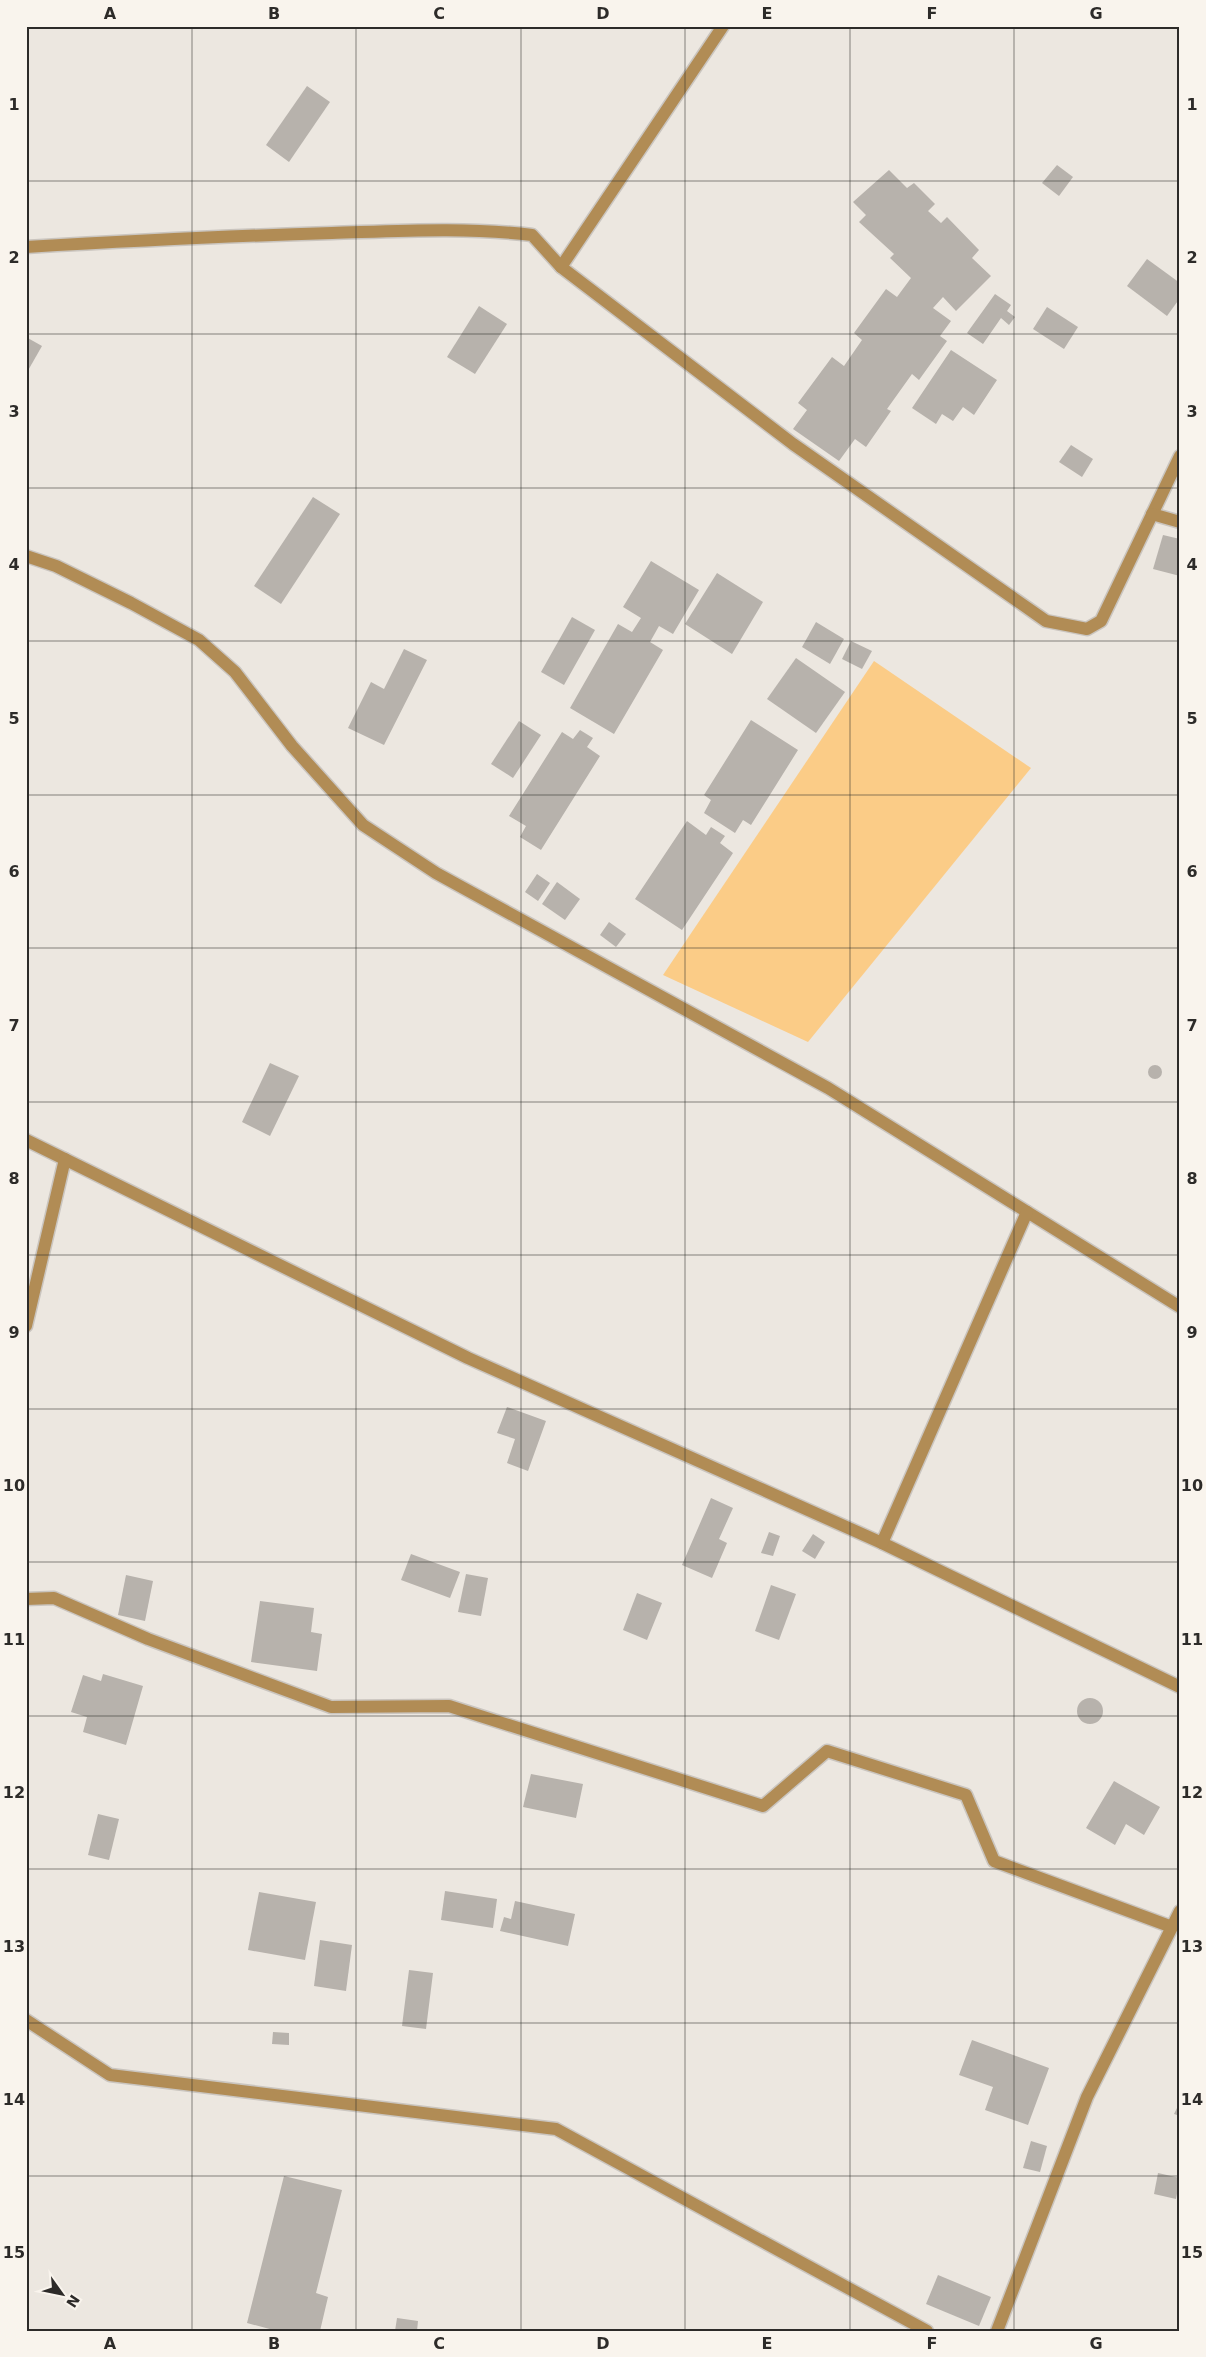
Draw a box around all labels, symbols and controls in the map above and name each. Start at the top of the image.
text: A [104,4,117,23]
text: B [268,4,280,23]
text: C [433,4,445,23]
text: D [596,4,610,23]
text: E [762,4,772,23]
text: F [927,4,937,23]
text: G [1089,4,1103,23]
text: 1 [8,95,20,114]
text: 1 [1186,95,1198,114]
text: 2 [8,248,20,267]
text: 2 [1186,248,1198,267]
text: 3 [8,402,20,421]
text: 3 [1186,402,1198,421]
text: 4 [8,555,20,574]
text: 4 [1186,555,1198,574]
text: 5 [8,709,20,728]
text: 5 [1186,709,1198,728]
text: 6 [8,862,20,881]
text: 6 [1186,862,1198,881]
text: 7 [8,1016,20,1035]
text: 7 [1186,1016,1198,1035]
text: 8 [8,1169,20,1188]
text: 8 [1186,1169,1198,1188]
text: 9 [8,1323,20,1342]
text: 9 [1186,1323,1198,1342]
text: 10 [3,1476,25,1495]
text: 10 [1181,1476,1203,1495]
text: 11 [3,1630,25,1649]
text: 11 [1181,1630,1203,1649]
text: 12 [3,1783,25,1802]
text: 12 [1181,1783,1203,1802]
text: 13 [3,1937,25,1956]
text: 13 [1181,1937,1203,1956]
text: 14 [3,2090,25,2109]
text: 14 [1181,2090,1203,2109]
text: 15 [3,2243,25,2262]
text: 15 [1181,2243,1203,2262]
north arrow [38,2270,88,2320]
text: N [63,2292,83,2310]
text: A [104,2334,117,2353]
text: B [268,2334,280,2353]
text: C [433,2334,445,2353]
text: D [596,2334,610,2353]
text: E [762,2334,772,2353]
text: F [927,2334,937,2353]
text: G [1089,2334,1103,2353]

